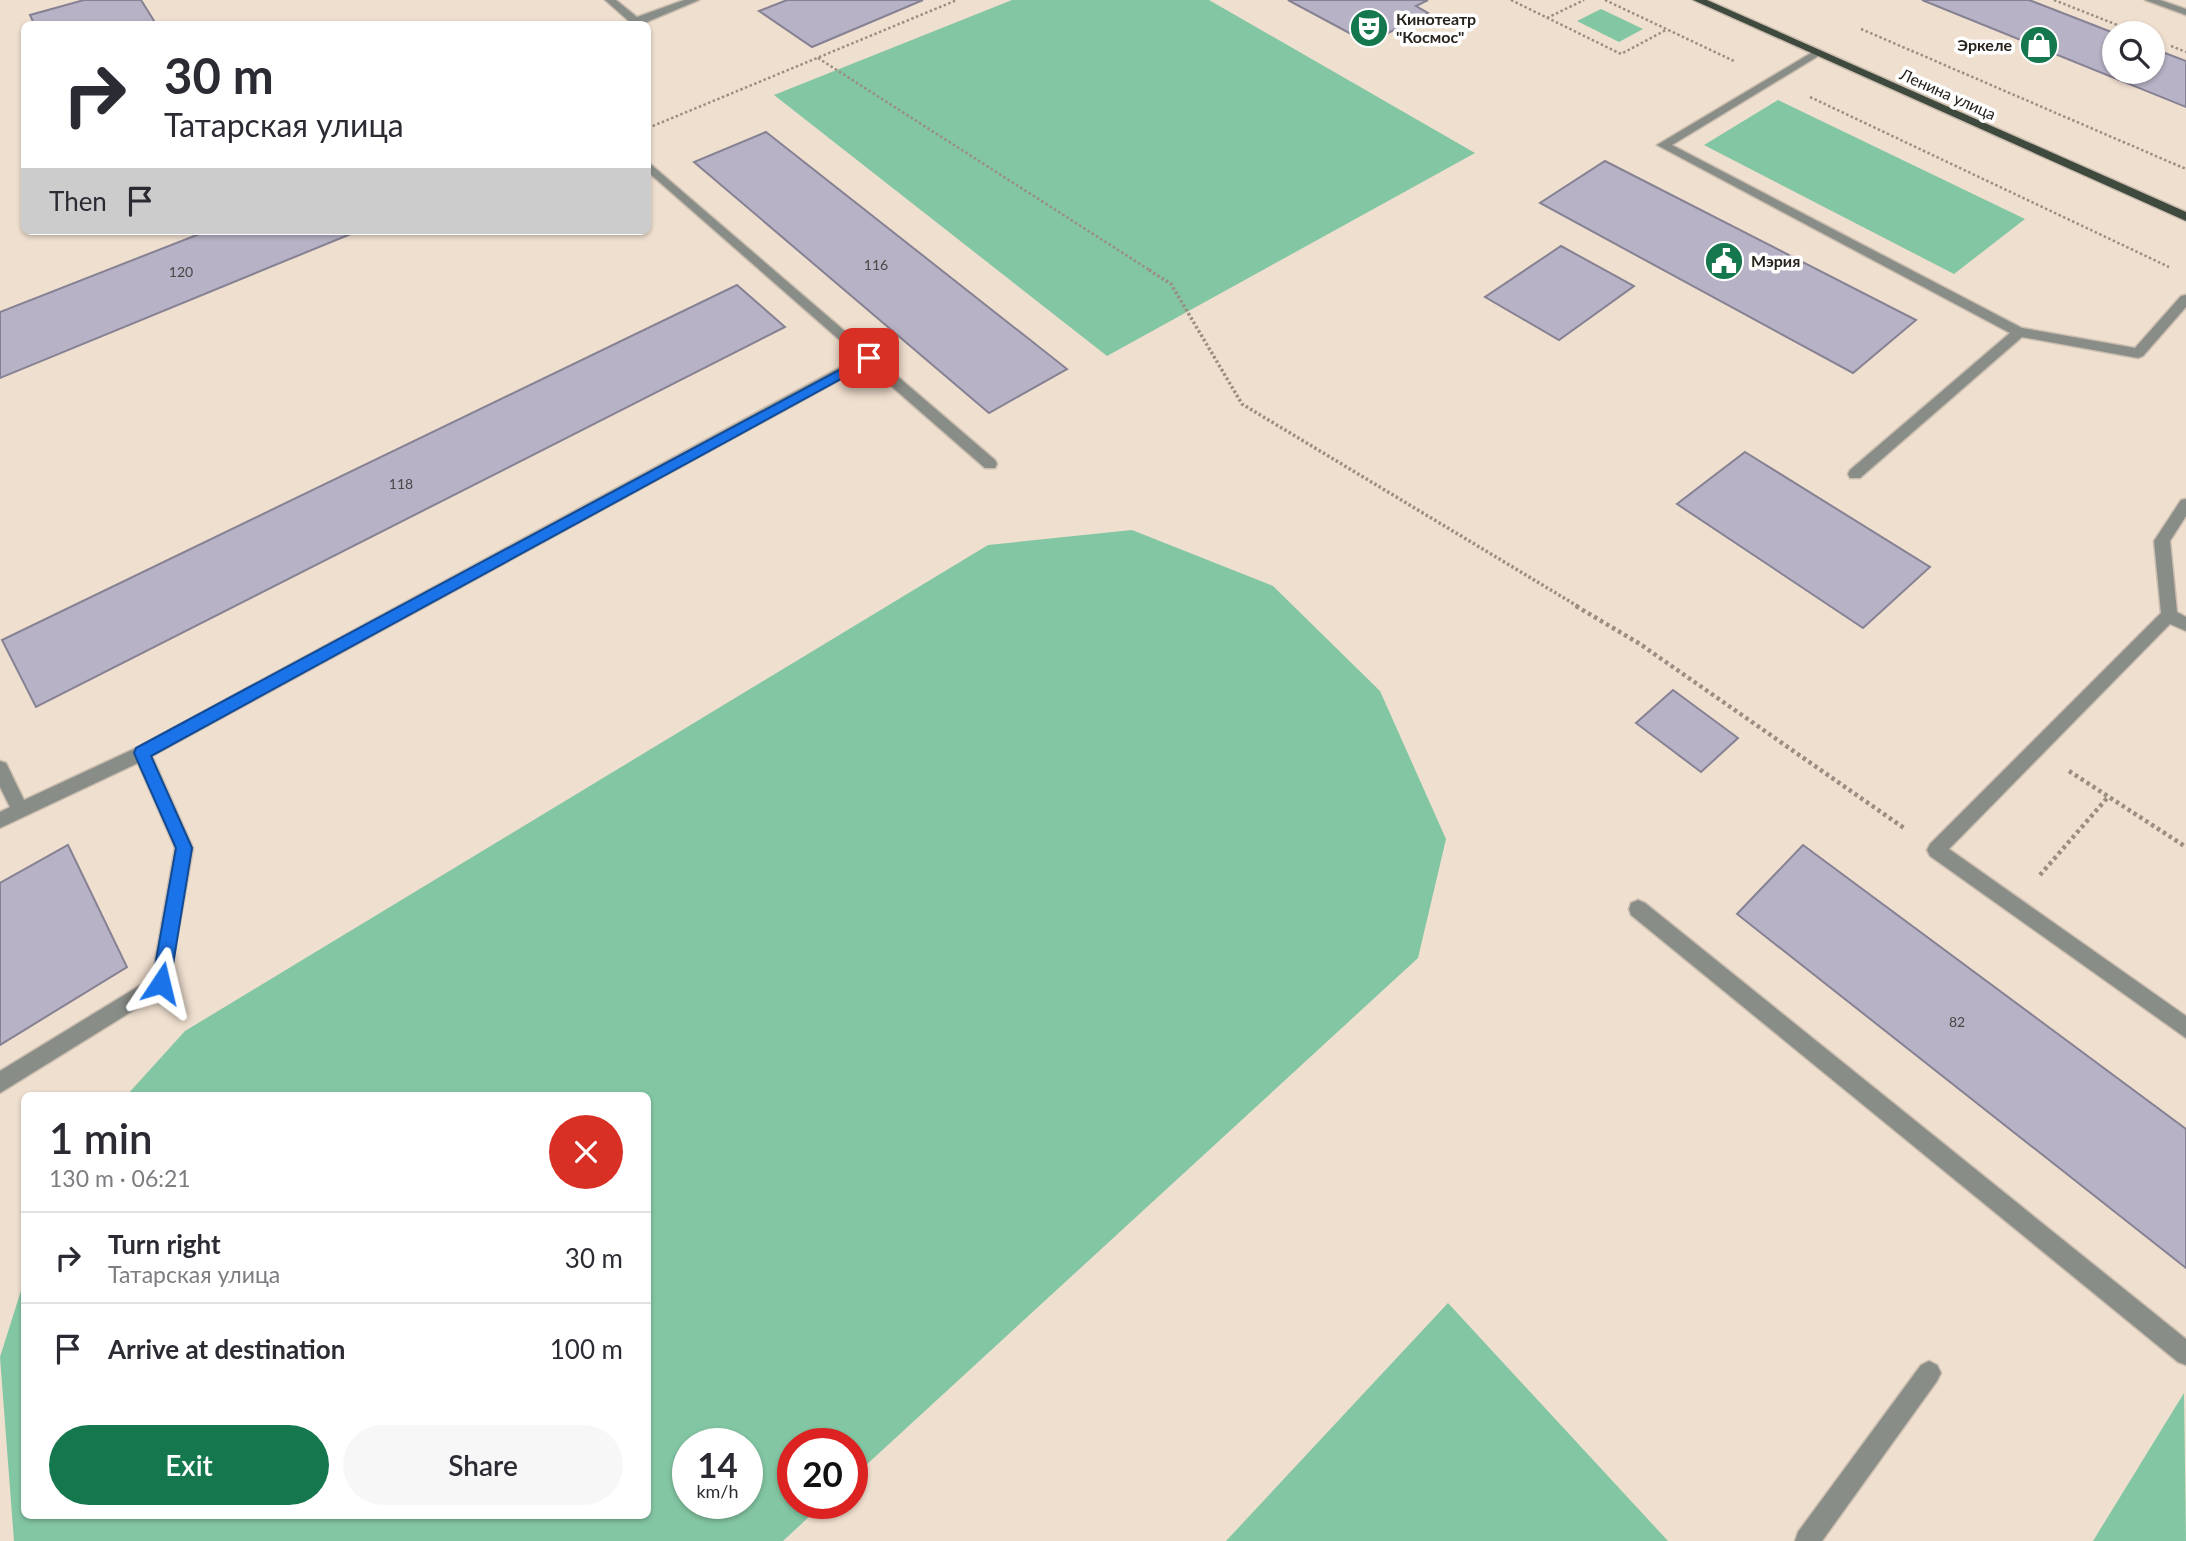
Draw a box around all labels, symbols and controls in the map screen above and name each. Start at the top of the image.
theatre icon: Кинотеатр "Космос" [1348,7,1390,49]
place label: Кинотеатр "Космос" [1396,9,1476,46]
map controls [2102,21,2165,84]
button: search [2102,21,2165,84]
shop icon: Эркеле [2018,24,2060,66]
place label: Эркеле [1957,35,2012,54]
text: 30 m [164,46,274,104]
icon: right [49,49,140,140]
street label: Ленина улица [1896,64,1999,123]
text: Татарская улица [164,105,404,144]
icon: arrive [121,182,159,220]
text: Then [49,185,107,217]
public building icon: Мэрия [1703,240,1745,282]
place label: Мэрия [1751,251,1800,270]
house number: 116 [864,256,888,273]
house number: 120 [169,263,193,280]
pin [839,328,899,388]
icon: arrive [850,339,888,377]
house number: 118 [389,475,413,492]
position arrow [124,946,198,1020]
house number: 82 [1949,1013,1965,1030]
text: 1 min [49,1113,153,1163]
button: close [549,1115,623,1189]
text: 130 m · 06:21 [49,1164,191,1192]
text: Turn right [108,1228,221,1260]
icon: right [49,1239,87,1277]
text: 30 m [565,1242,623,1274]
text: Татарская улица [108,1260,280,1288]
icon: arrive [49,1330,87,1368]
text: Arrive at destination [108,1333,345,1365]
text: 100 m [550,1333,623,1365]
button: Exit [49,1425,329,1505]
button: Share [343,1425,623,1505]
speed limit sign: 20 [777,1428,868,1519]
text: 14 [697,1443,738,1485]
text: km/h [696,1480,739,1502]

